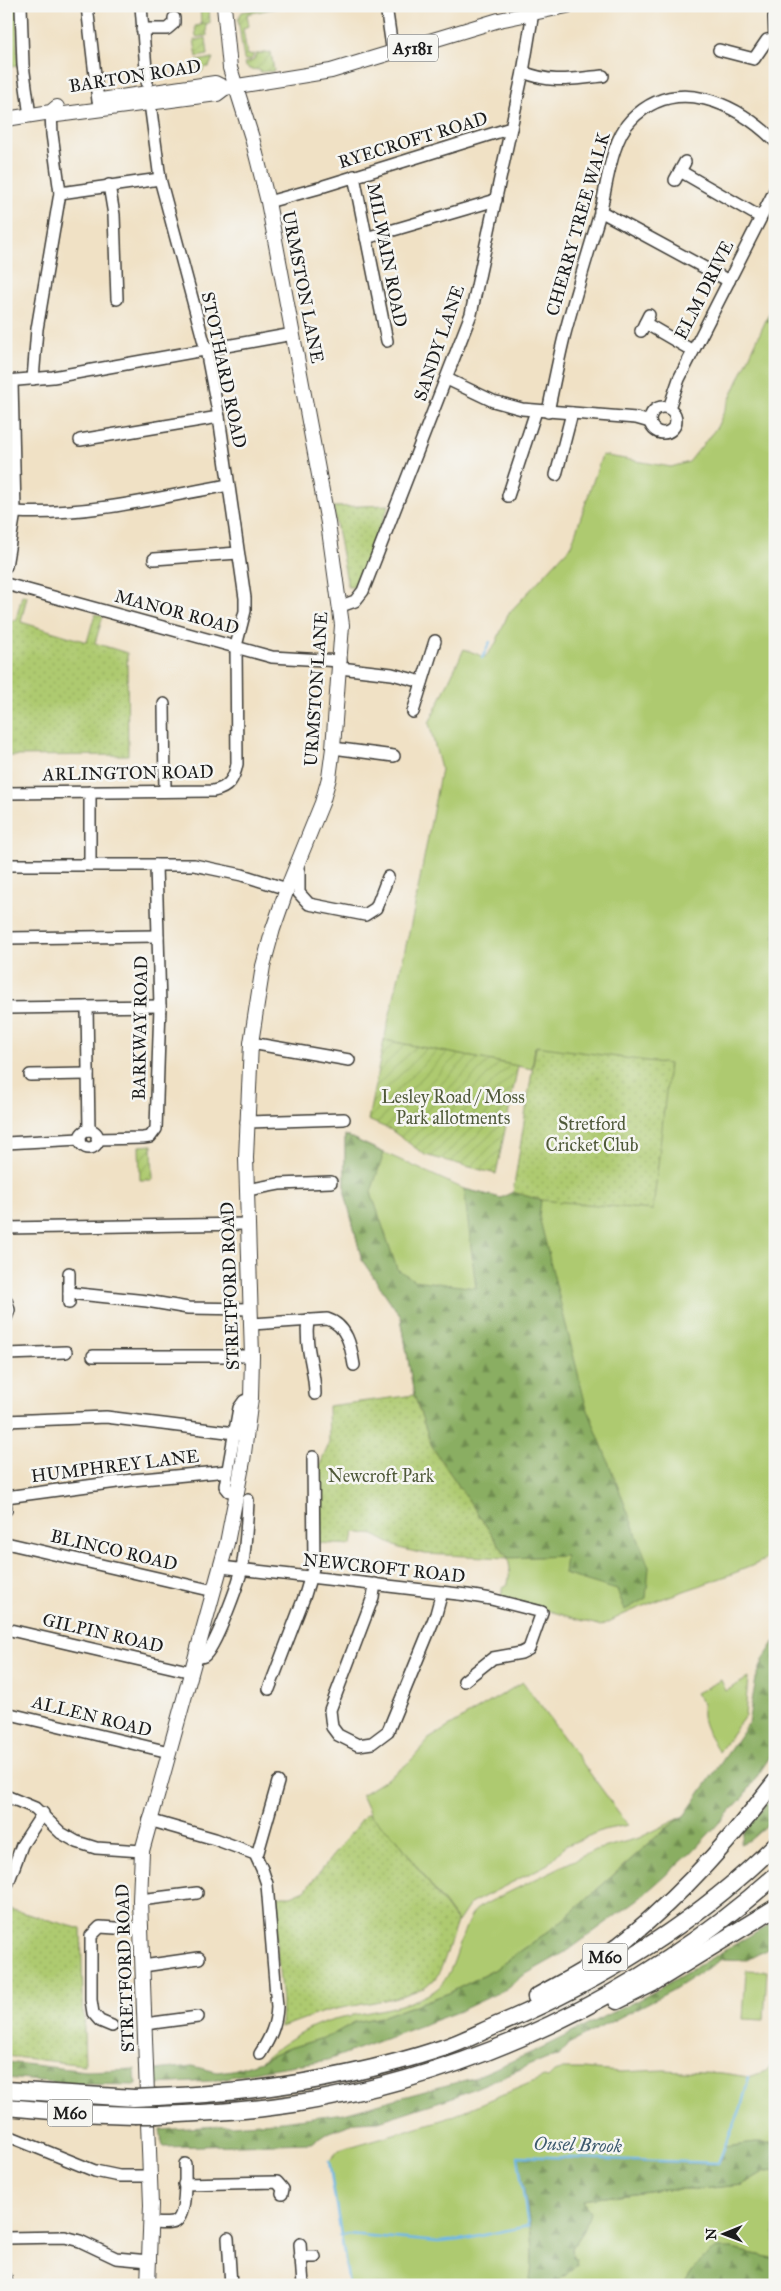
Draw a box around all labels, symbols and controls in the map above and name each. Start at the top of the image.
road number: A5181 [388,34,438,62]
street label: BARTON ROAD [67,55,203,97]
street label: RYECROFT ROAD [336,107,490,173]
street label: CHERRY TREE WALK [541,128,615,318]
street label: MILWAIN ROAD [362,181,412,329]
street label: URMSTON LANE [277,209,329,365]
street label: ELM DRIVE [670,237,738,343]
street label: SANDY LANE [409,282,469,404]
street label: STOTHARD ROAD [197,290,251,450]
street label: MANOR ROAD [112,585,242,639]
street label: URMSTON LANE [300,611,332,767]
street label: ARLINGTON ROAD [41,761,214,786]
street label: BARKWAY ROAD [128,956,152,1100]
park label: Lesley Road / Moss Park allotments [381,1086,525,1129]
park label: Stretford Cricket Club [546,1113,639,1156]
street label: STRETFORD ROAD [216,1201,244,1371]
street label: HUMPHREY LANE [30,1445,200,1487]
park label: Newcroft Park [328,1465,435,1487]
street label: BLINCO ROAD [48,1525,180,1575]
street label: NEWCROFT ROAD [302,1549,466,1587]
street label: GILPIN ROAD [40,1608,166,1658]
street label: ALLEN ROAD [29,1690,154,1742]
street label: STRETFORD ROAD [111,1883,139,2053]
road number: M60 [582,1944,628,1970]
road number: M60 [48,2100,92,2126]
water label: Ousel Brook [533,2131,623,2158]
north arrow [698,2208,748,2258]
text: N [703,2228,720,2240]

